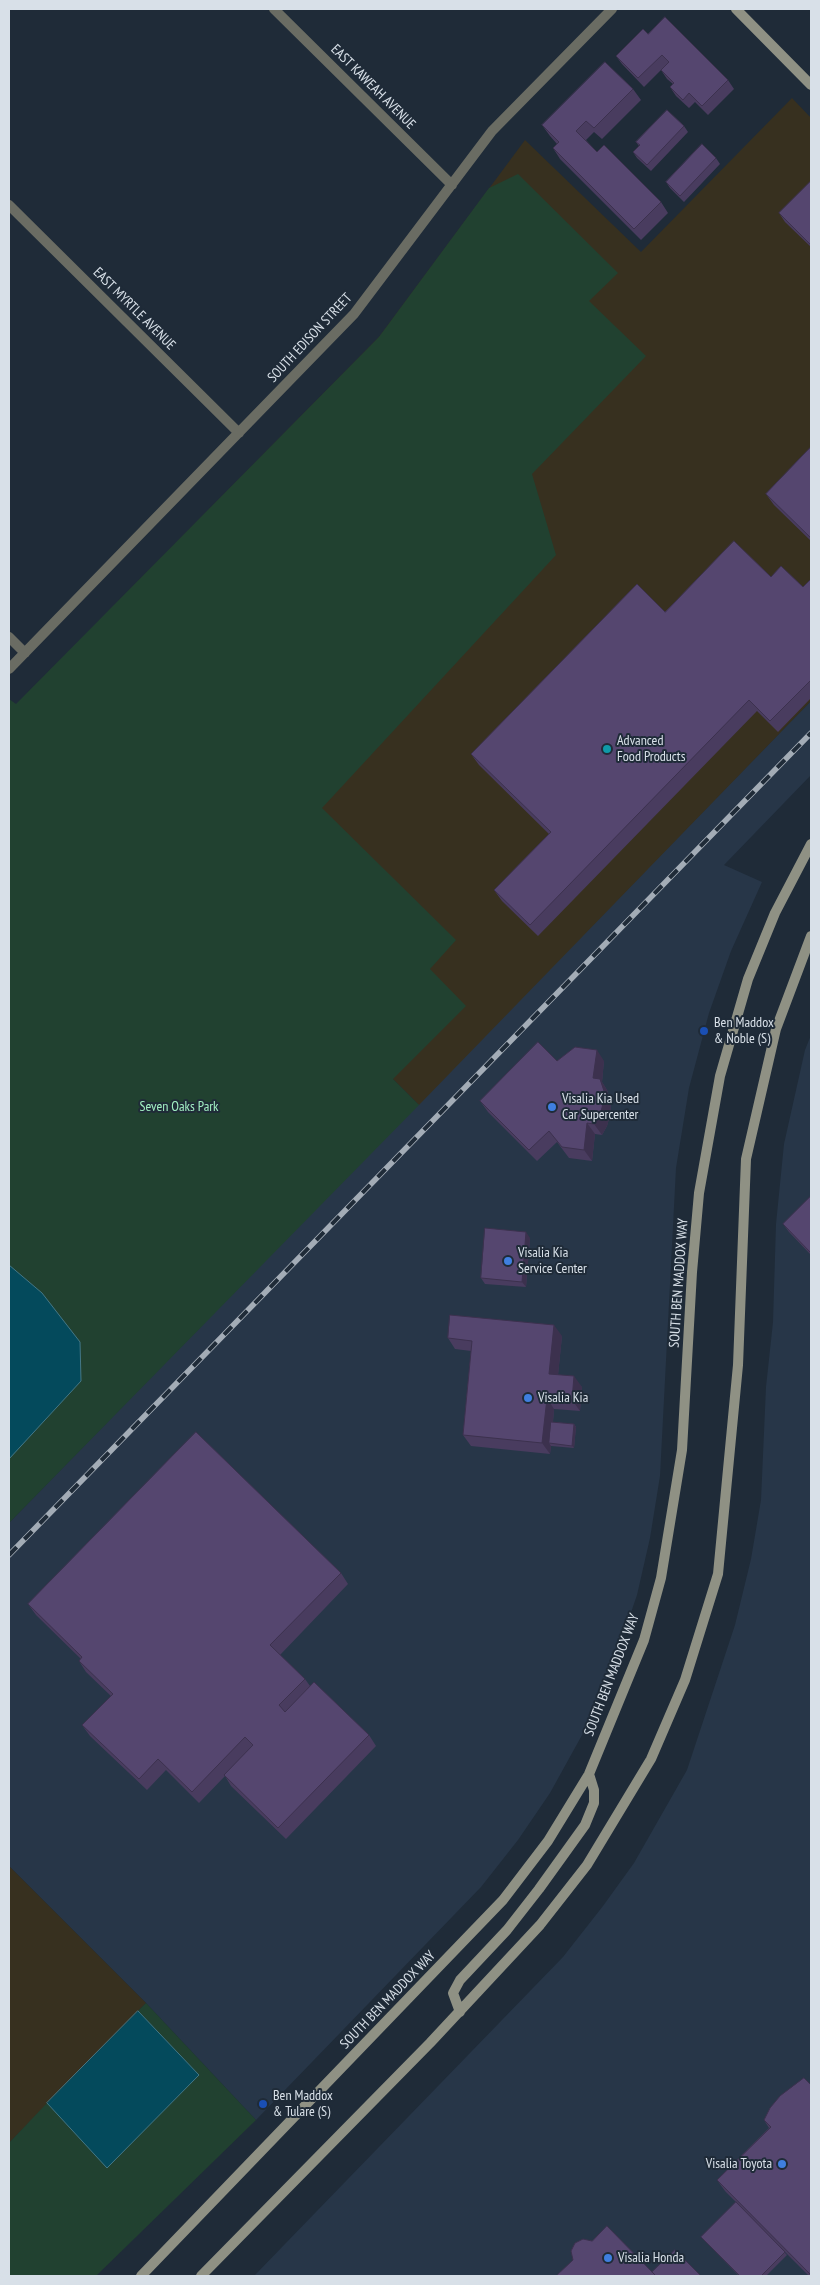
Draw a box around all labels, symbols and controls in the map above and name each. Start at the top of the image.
street label: EAST KAWEAH AVENUE [327,41,419,133]
street label: EAST MYRTLE AVENUE [89,264,179,354]
street label: SOUTH EDISON STREET [264,290,356,386]
place label: Advanced Food Products [617,733,685,766]
marker: Advanced Food Products [601,743,613,755]
place label: Ben Maddox & Noble (S) [714,1015,774,1048]
marker: Ben Maddox & Noble (S) [698,1025,710,1037]
place label: Visalia Kia Used Car Supercenter [562,1091,639,1124]
park label: Seven Oaks Park [139,1099,219,1115]
marker: Visalia Kia Used Car Supercenter [546,1101,558,1113]
street label: SOUTH BEN MADDOX WAY [666,1218,692,1348]
place label: Visalia Kia Service Center [518,1245,587,1278]
marker: Visalia Kia Service Center [502,1255,514,1267]
place label: Visalia Kia [538,1390,588,1406]
marker: Visalia Kia [522,1392,534,1404]
street label: SOUTH BEN MADDOX WAY [581,1611,643,1739]
street label: SOUTH BEN MADDOX WAY [337,1948,439,2052]
place label: Ben Maddox & Tulare (S) [273,2088,333,2120]
marker: Ben Maddox & Tulare (S) [257,2098,269,2110]
place label: Visalia Toyota [706,2156,772,2172]
marker: Visalia Toyota [776,2158,788,2170]
place label: Visalia Honda [618,2250,684,2266]
marker: Visalia Honda [602,2252,614,2264]

